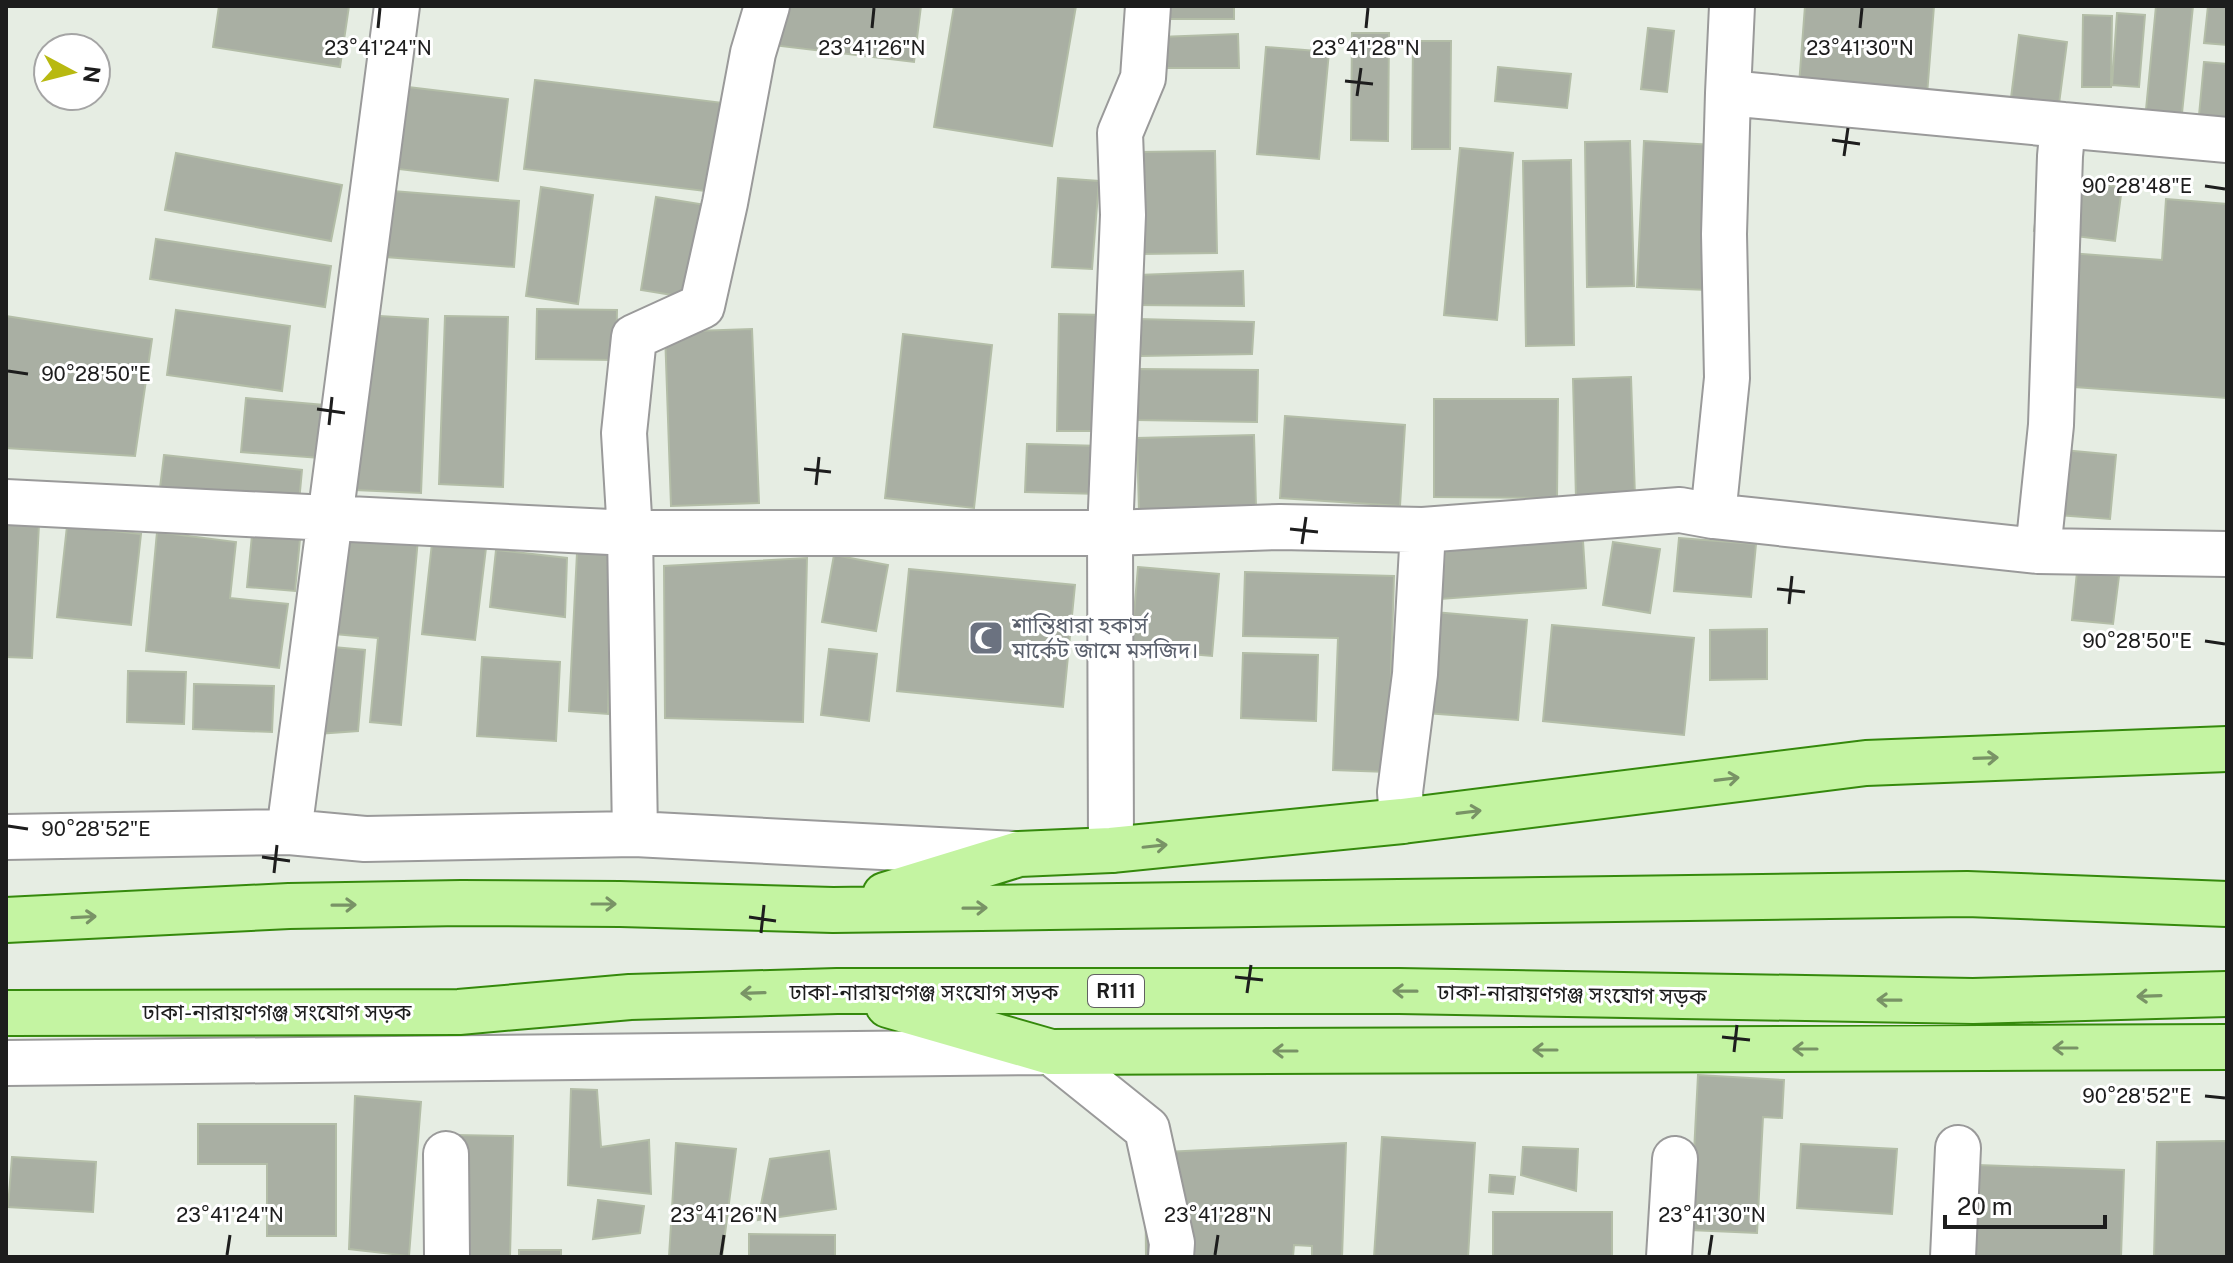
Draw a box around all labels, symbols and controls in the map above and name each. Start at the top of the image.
north arrow [32,32,112,112]
text: 23°41'24"N [324,36,432,60]
text: 23°41'26"N [818,36,926,60]
text: 23°41'28"N [1312,36,1420,60]
text: 23°41'30"N [1806,36,1914,60]
text: N [78,64,106,85]
text: 90°28'48"E [2082,174,2192,198]
text: 90°28'50"E [41,362,151,386]
place label: শান্তিধারা হকার্স মার্কেট জামে মসজিদ। [1011,612,1198,663]
mosque icon: শান্তিধারা হকার্স মার্কেট জামে মসজিদ। [967,619,1005,657]
text: 90°28'50"E [2082,629,2192,653]
one-way arrow [1972,751,1999,766]
one-way arrow [1713,772,1740,787]
one-way arrow [1456,804,1481,819]
text: 90°28'52"E [41,817,151,841]
one-way arrow [1141,838,1168,853]
one-way arrow [590,896,617,912]
one-way arrow [330,897,357,913]
one-way arrow [961,900,988,916]
one-way arrow [70,909,97,924]
road number: R111 [1088,975,1144,1007]
street label: ঢাকা-নারায়ণগঞ্জ সংযোগ সড়ক [788,979,1059,1005]
street label: ঢাকা-নারায়ণগঞ্জ সংযোগ সড়ক [1436,979,1707,1009]
one-way arrow [1392,984,1419,999]
one-way arrow [740,986,767,1001]
one-way arrow [2136,988,2163,1004]
one-way arrow [1876,992,1903,1007]
street label: ঢাকা-নারায়ণগঞ্জ সংযোগ সড়ক [141,999,412,1025]
one-way arrow [2052,1040,2079,1056]
one-way arrow [1792,1041,1819,1057]
one-way arrow [1532,1042,1559,1058]
one-way arrow [1272,1043,1299,1059]
text: 90°28'52"E [2082,1084,2192,1108]
scale bar [1945,1179,2105,1229]
text: 20 m [1957,1192,2013,1220]
text: 23°41'24"N [176,1203,284,1227]
text: 23°41'26"N [670,1203,778,1227]
text: 23°41'28"N [1164,1203,1272,1227]
text: 23°41'30"N [1658,1203,1766,1227]

